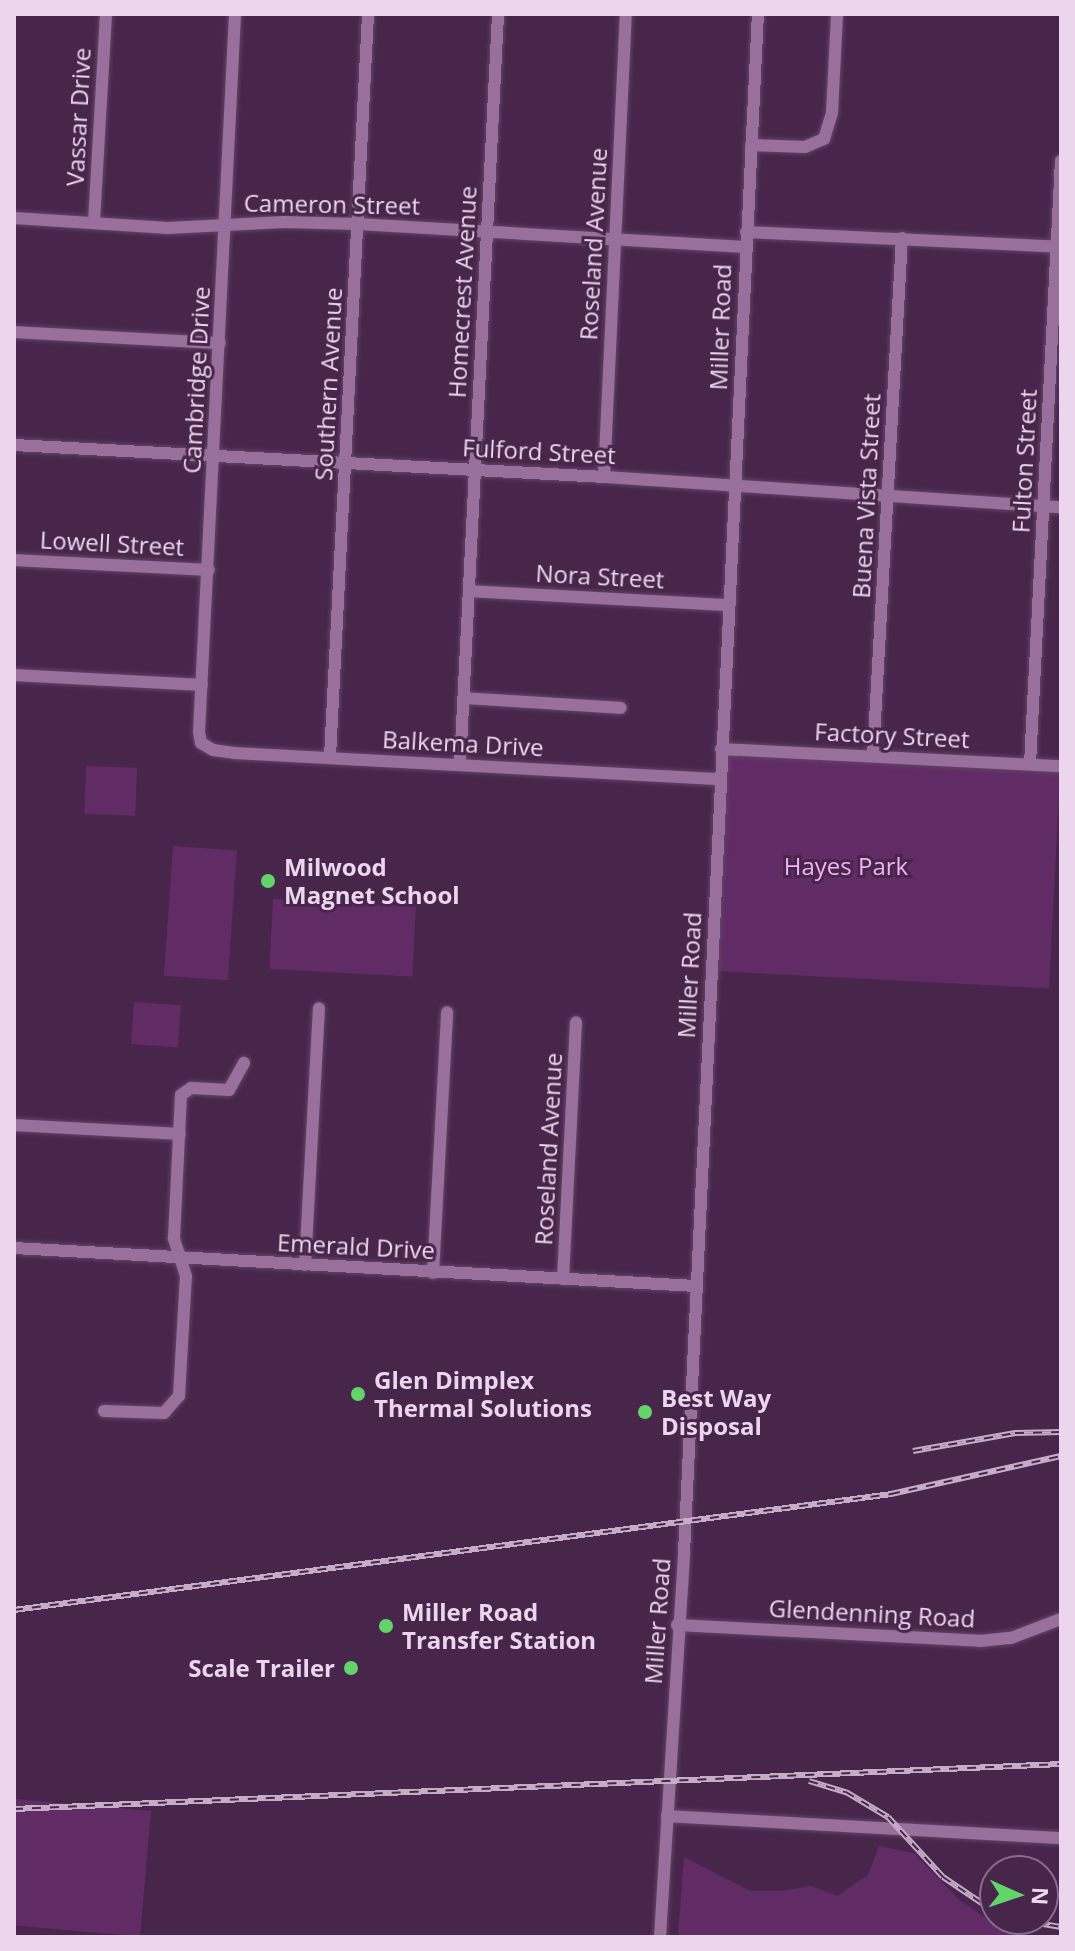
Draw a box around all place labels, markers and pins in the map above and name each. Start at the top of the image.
place label: Milwood Magnet School [284,853,460,909]
marker: Milwood Magnet School [259,872,277,890]
place label: Glen Dimplex Thermal Solutions [374,1366,592,1422]
place label: Best Way Disposal [661,1384,771,1440]
marker: Glen Dimplex Thermal Solutions [349,1385,367,1403]
marker: Best Way Disposal [636,1403,654,1421]
place label: Miller Road Transfer Station [402,1598,596,1654]
marker: Miller Road Transfer Station [377,1617,395,1635]
place label: Scale Trailer [188,1654,335,1682]
marker: Scale Trailer [342,1659,360,1677]

